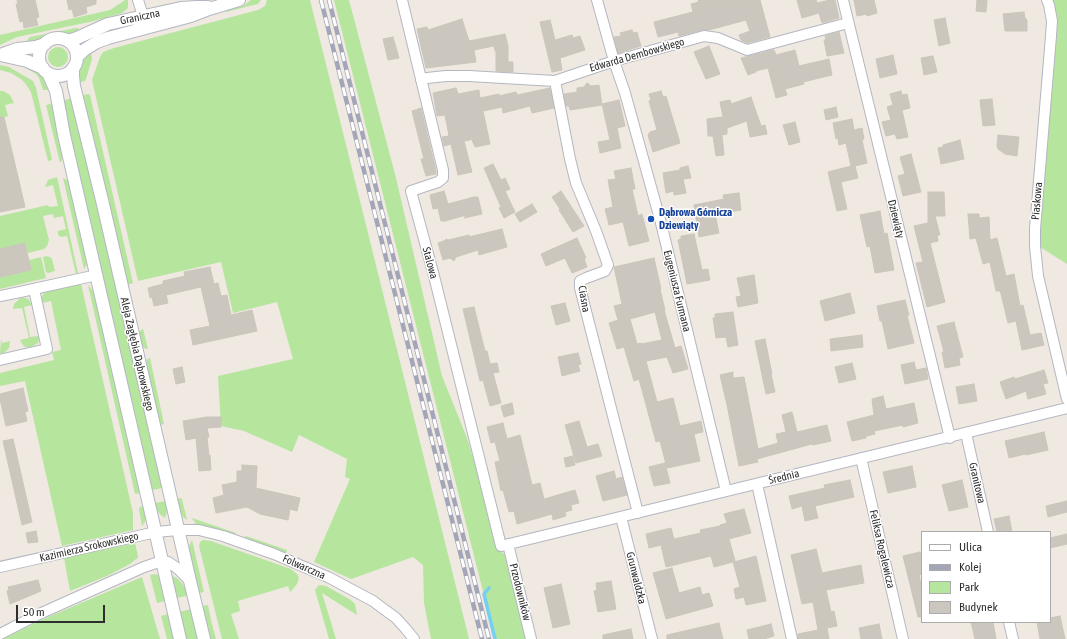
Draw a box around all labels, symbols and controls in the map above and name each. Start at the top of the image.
street label: Graniczna [119,6,161,28]
street label: Edwarda Dembowskiego [588,35,686,75]
street label: Piaskowa [1029,182,1045,220]
street label: Dziewiąty [885,198,907,240]
place label: Dąbrowa Górnicza Dziewiąty [659,206,732,232]
marker: Dąbrowa Górnicza Dziewiąty [646,214,656,224]
street label: Stalowa [419,246,441,280]
street label: Eugeniusza Furmana [660,249,694,333]
street label: Ciasna [575,285,593,313]
street label: Aleja Zagłębia Dąbrowskiego [117,296,157,412]
street label: Granitowa [966,461,988,505]
street label: Średnia [767,467,801,487]
street label: Feliksa Rogalewicza [867,508,897,590]
street label: Kazimierza Srokowskiego [38,529,140,565]
legend [921,531,1051,623]
text: Ulica [959,540,982,554]
street label: Grunwaldzka [623,551,649,605]
street label: Folwarczna [281,552,327,582]
text: Kolej [959,560,982,574]
street label: Przodowników [507,562,533,622]
text: Park [959,580,979,594]
scale bar [18,597,107,623]
text: Budynek [959,600,998,614]
text: 50 m [23,605,45,619]

